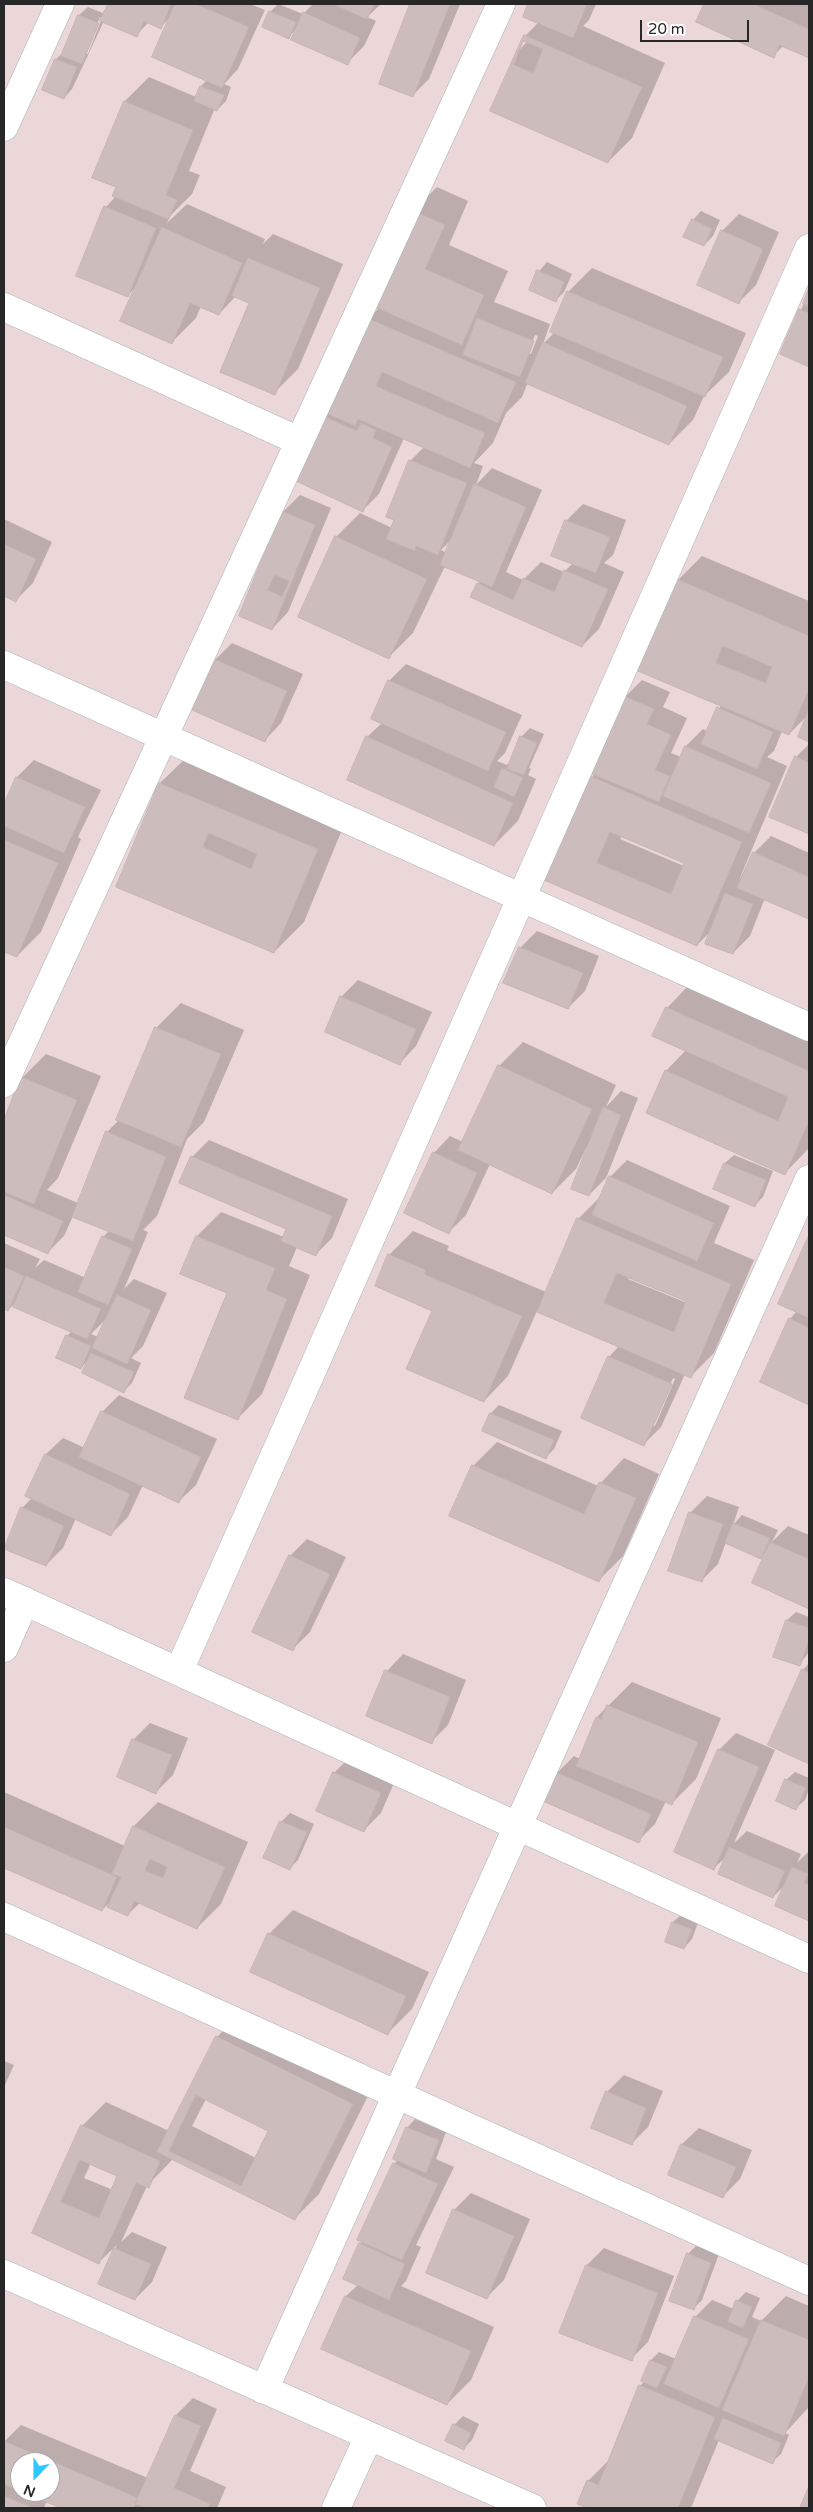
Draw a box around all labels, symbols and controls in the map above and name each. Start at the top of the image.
scale bar [643,10,752,42]
text: 20 m [648,20,685,38]
north arrow [10,2452,60,2502]
text: N [21,2480,38,2500]

